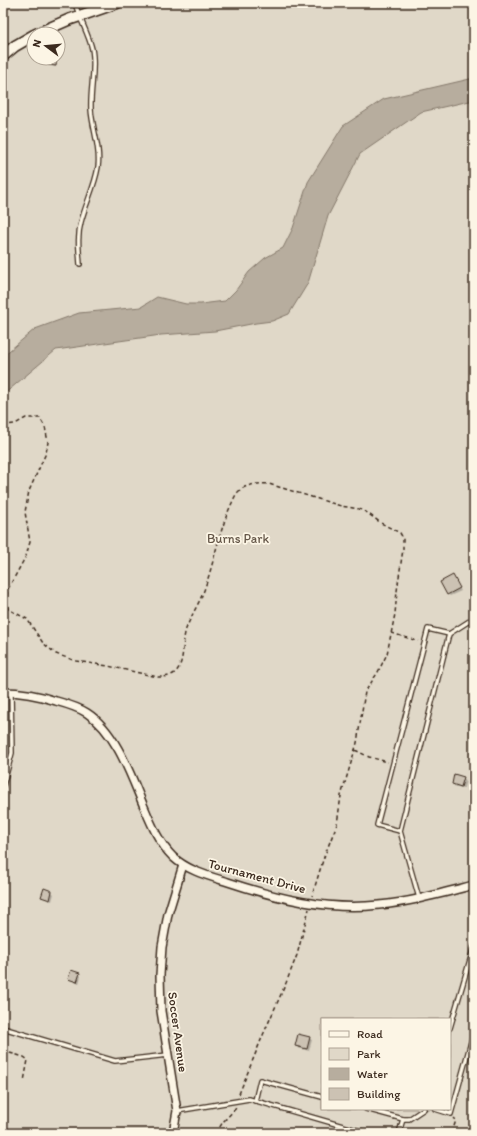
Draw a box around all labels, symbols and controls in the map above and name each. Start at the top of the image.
north arrow [26,26,66,66]
text: N [30,38,44,49]
park label: Burns Park [207,531,269,546]
street label: Tournament Drive [207,856,307,896]
street label: Soccer Avenue [165,991,191,1073]
legend [321,1018,451,1110]
text: Road [357,1027,383,1041]
text: Park [357,1047,381,1061]
text: Water [357,1067,388,1081]
text: Building [357,1087,401,1101]

